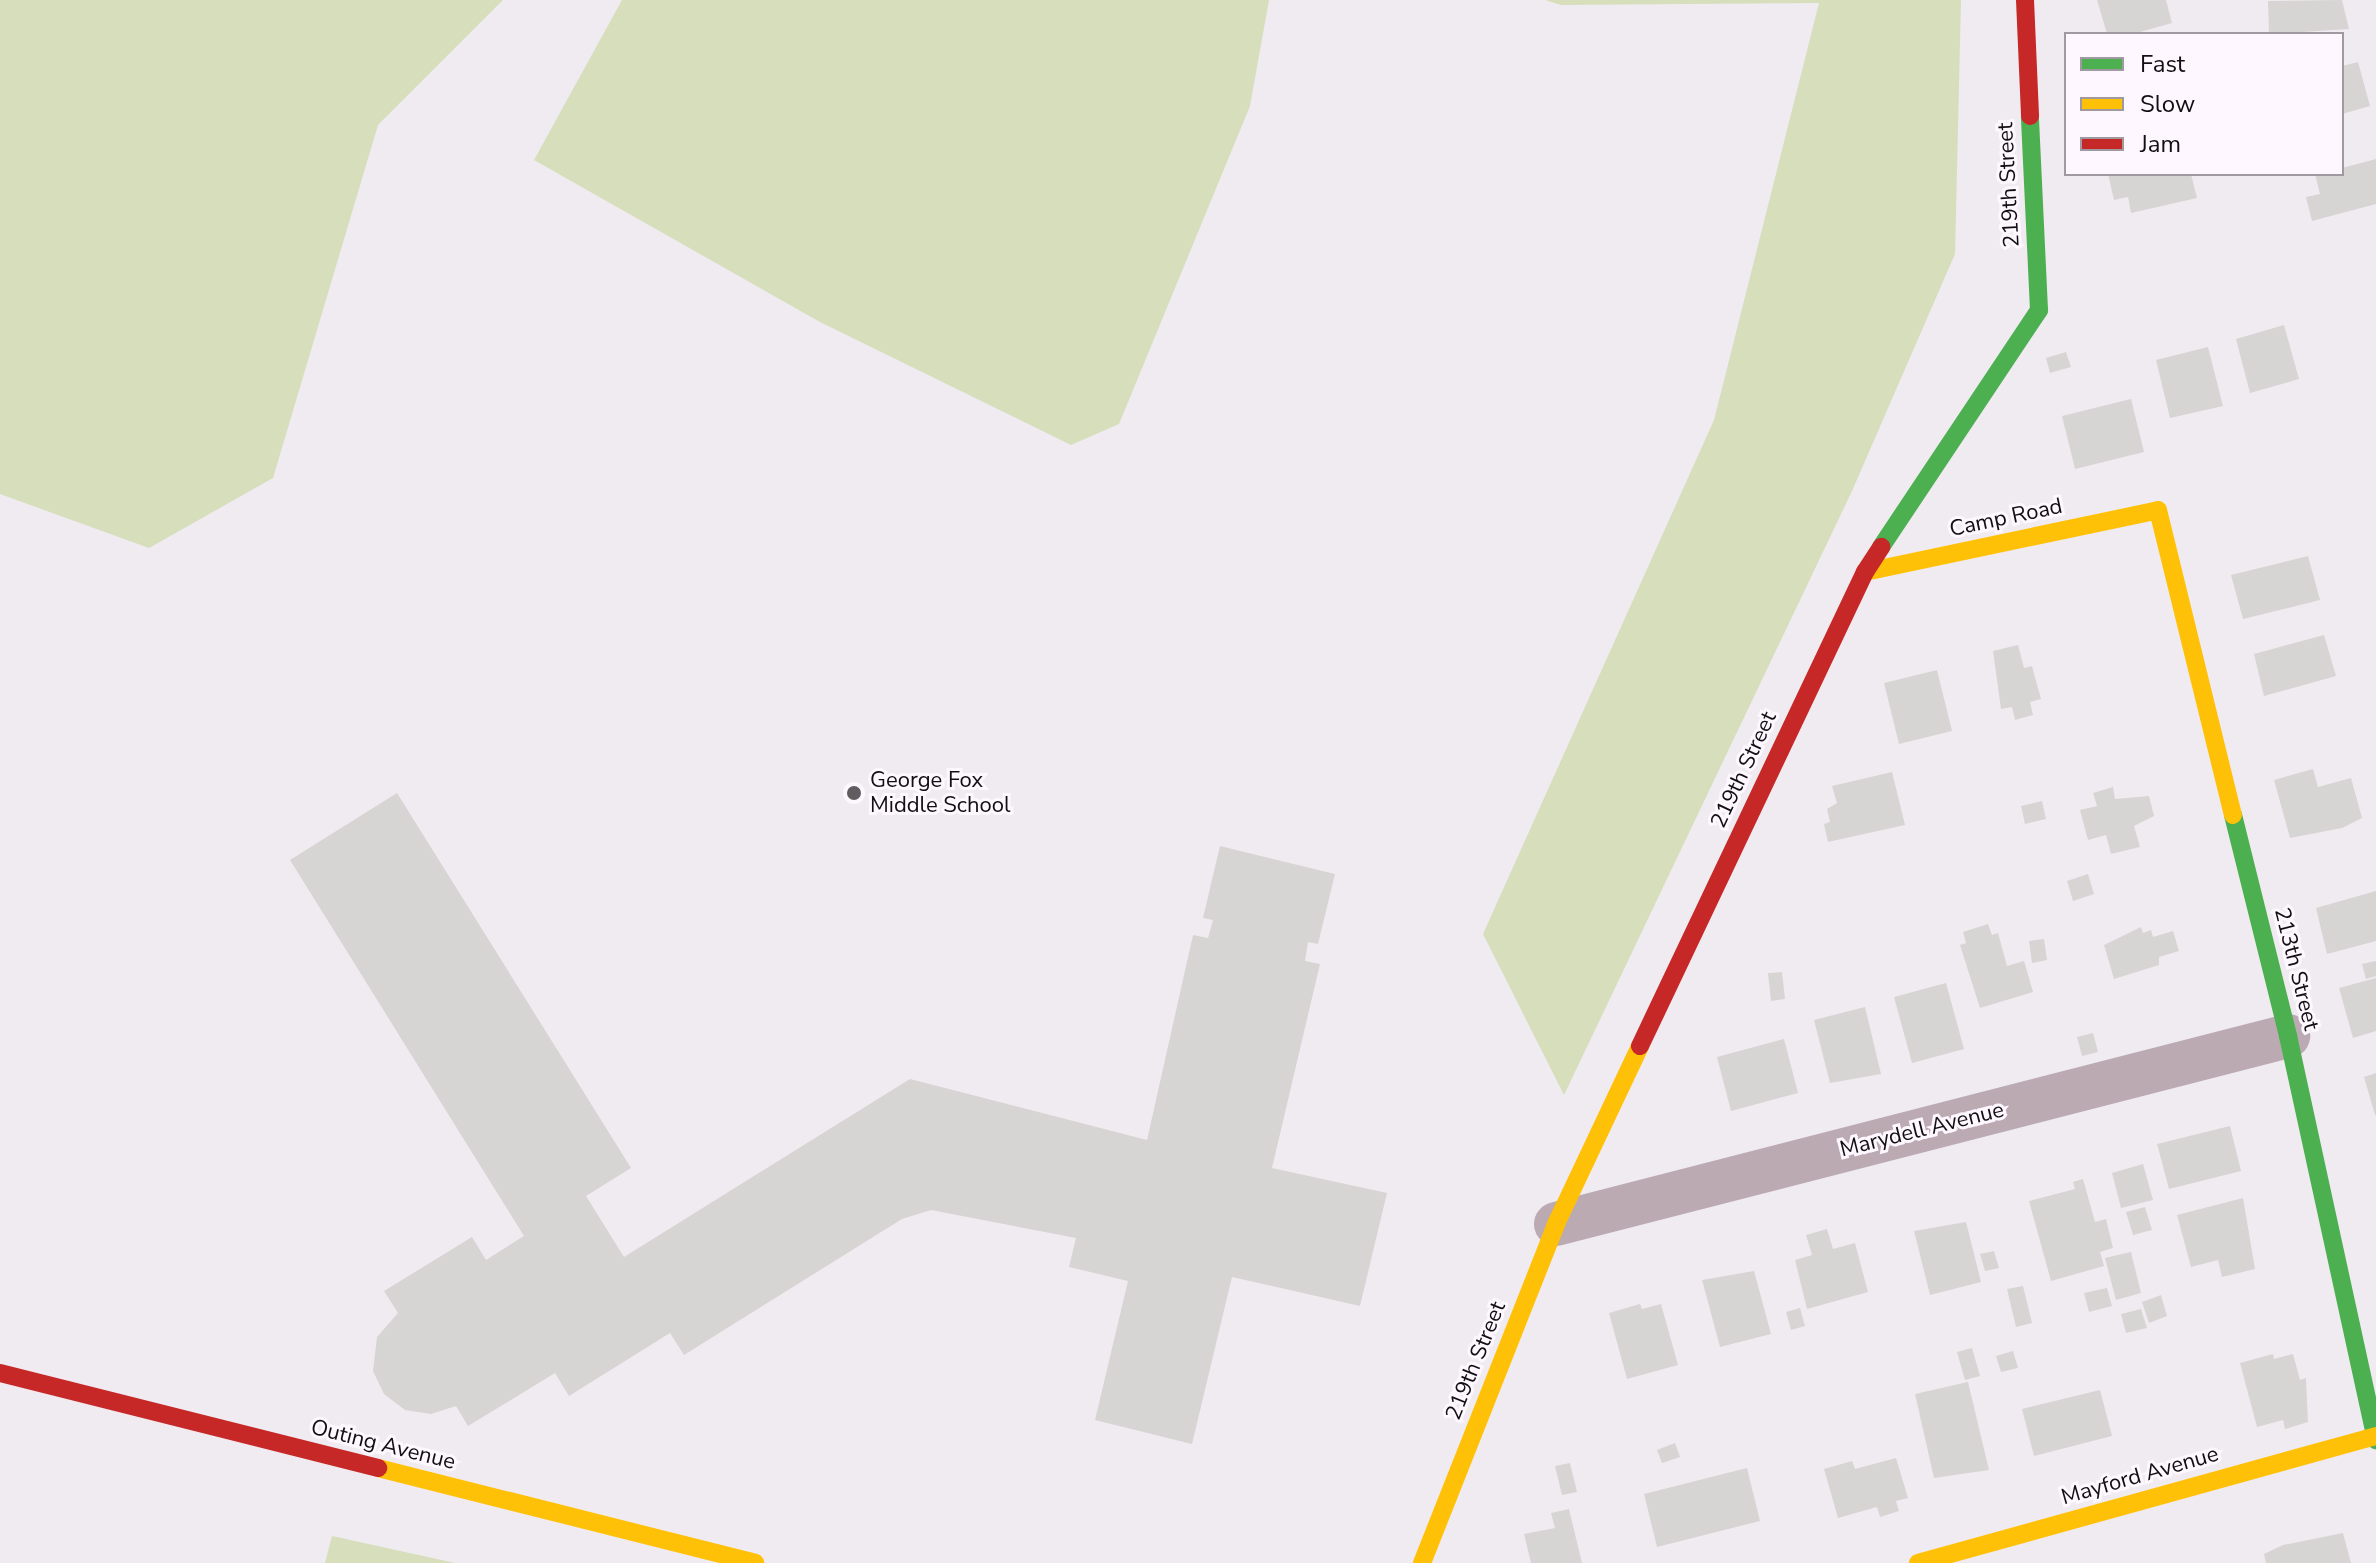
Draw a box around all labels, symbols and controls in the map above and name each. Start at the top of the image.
legend [2064,32,2344,176]
text: Fast [2140,48,2185,80]
text: Slow [2140,88,2195,120]
street label: 219th Street [1993,122,2025,248]
text: Jam [2140,128,2181,160]
street label: Camp Road [1947,493,2065,543]
street label: 219th Street [1706,708,1782,832]
place label: George Fox Middle School [870,767,1011,818]
marker: George Fox Middle School [845,784,863,802]
street label: 213th Street [2268,905,2324,1033]
street label: Marydell Avenue [1837,1097,2007,1163]
street label: 219th Street [1440,1298,1512,1424]
street label: Outing Avenue [308,1414,458,1476]
street label: Mayford Avenue [2058,1441,2222,1511]

